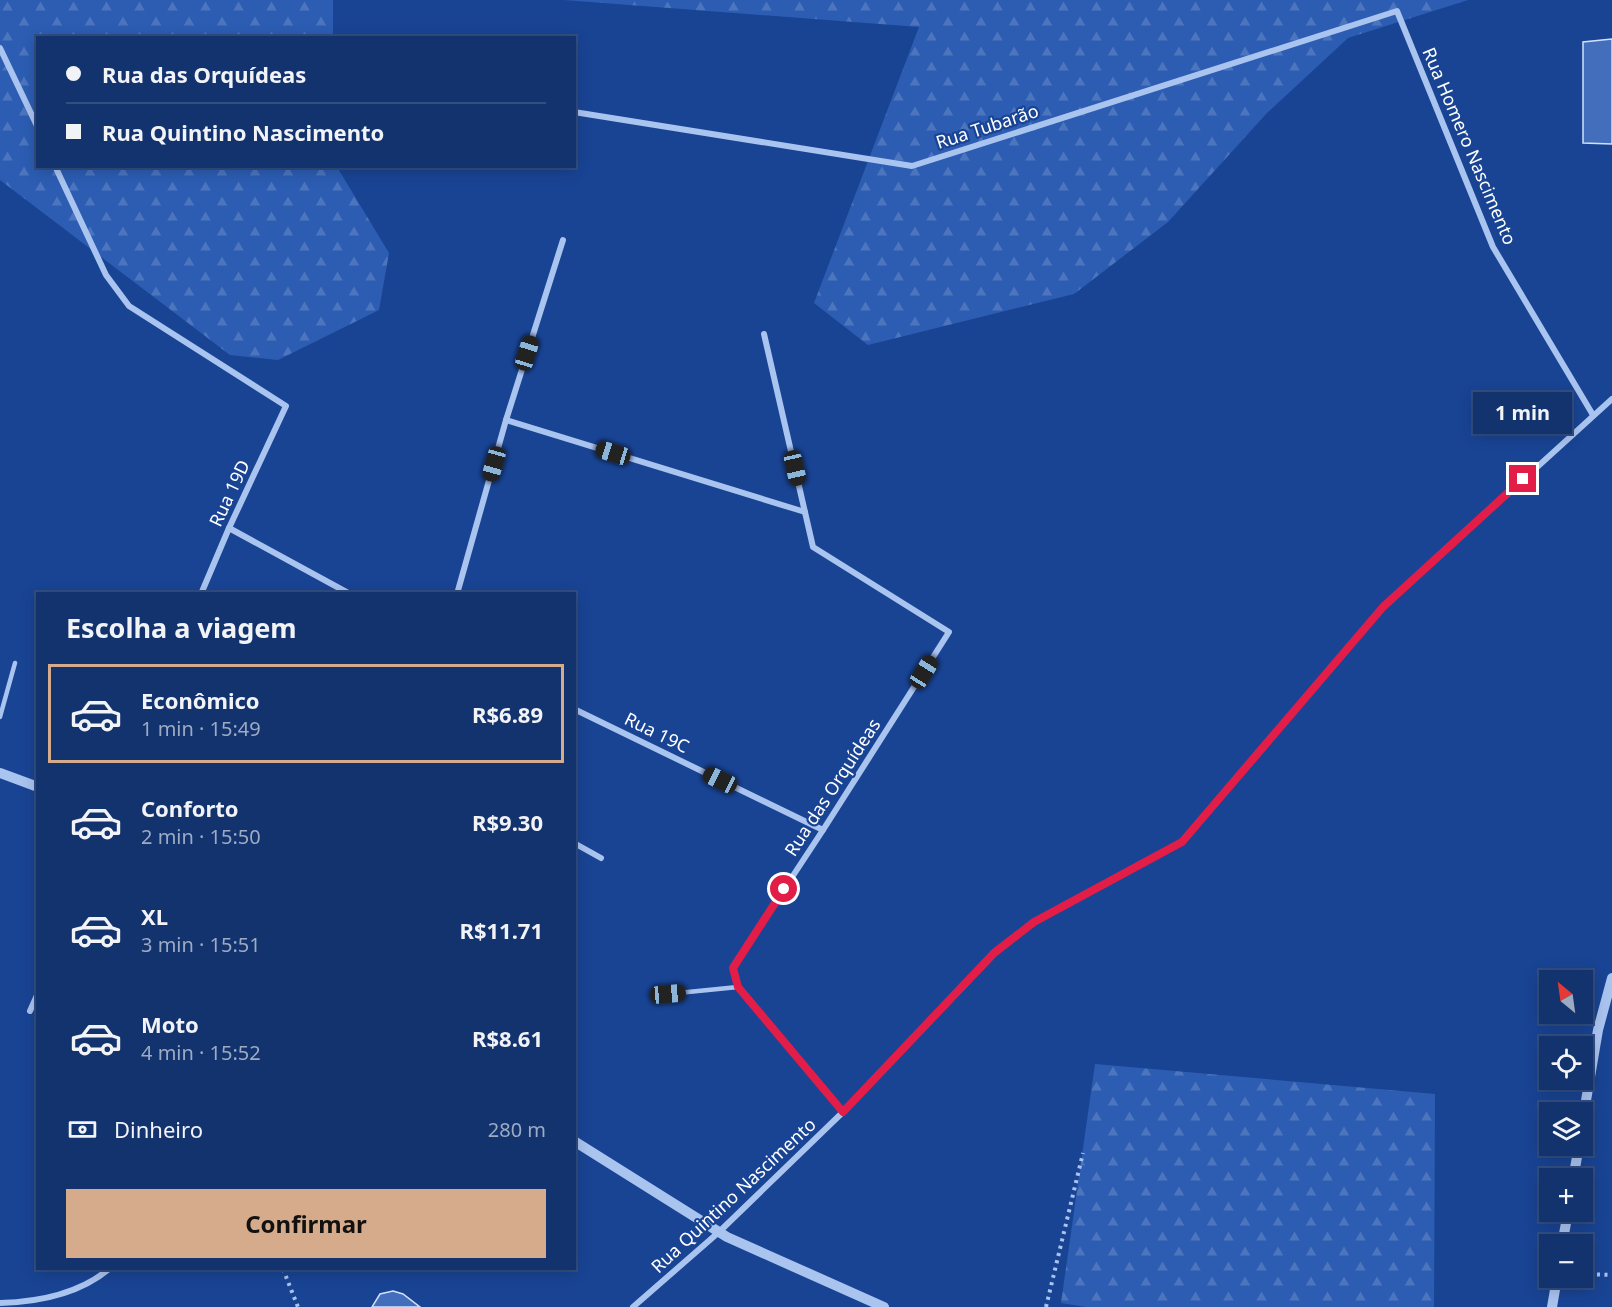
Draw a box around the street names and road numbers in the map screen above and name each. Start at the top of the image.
street label: Rua Homero Nascimento [1418,44,1522,248]
street label: Rua Tubarão [933,98,1041,154]
street label: Rua 19D [203,456,255,530]
street label: Rua 19C [621,706,693,758]
street label: Rua das Orquídeas [779,714,885,860]
street label: Rua Quintino Nascimento [645,1112,821,1278]

